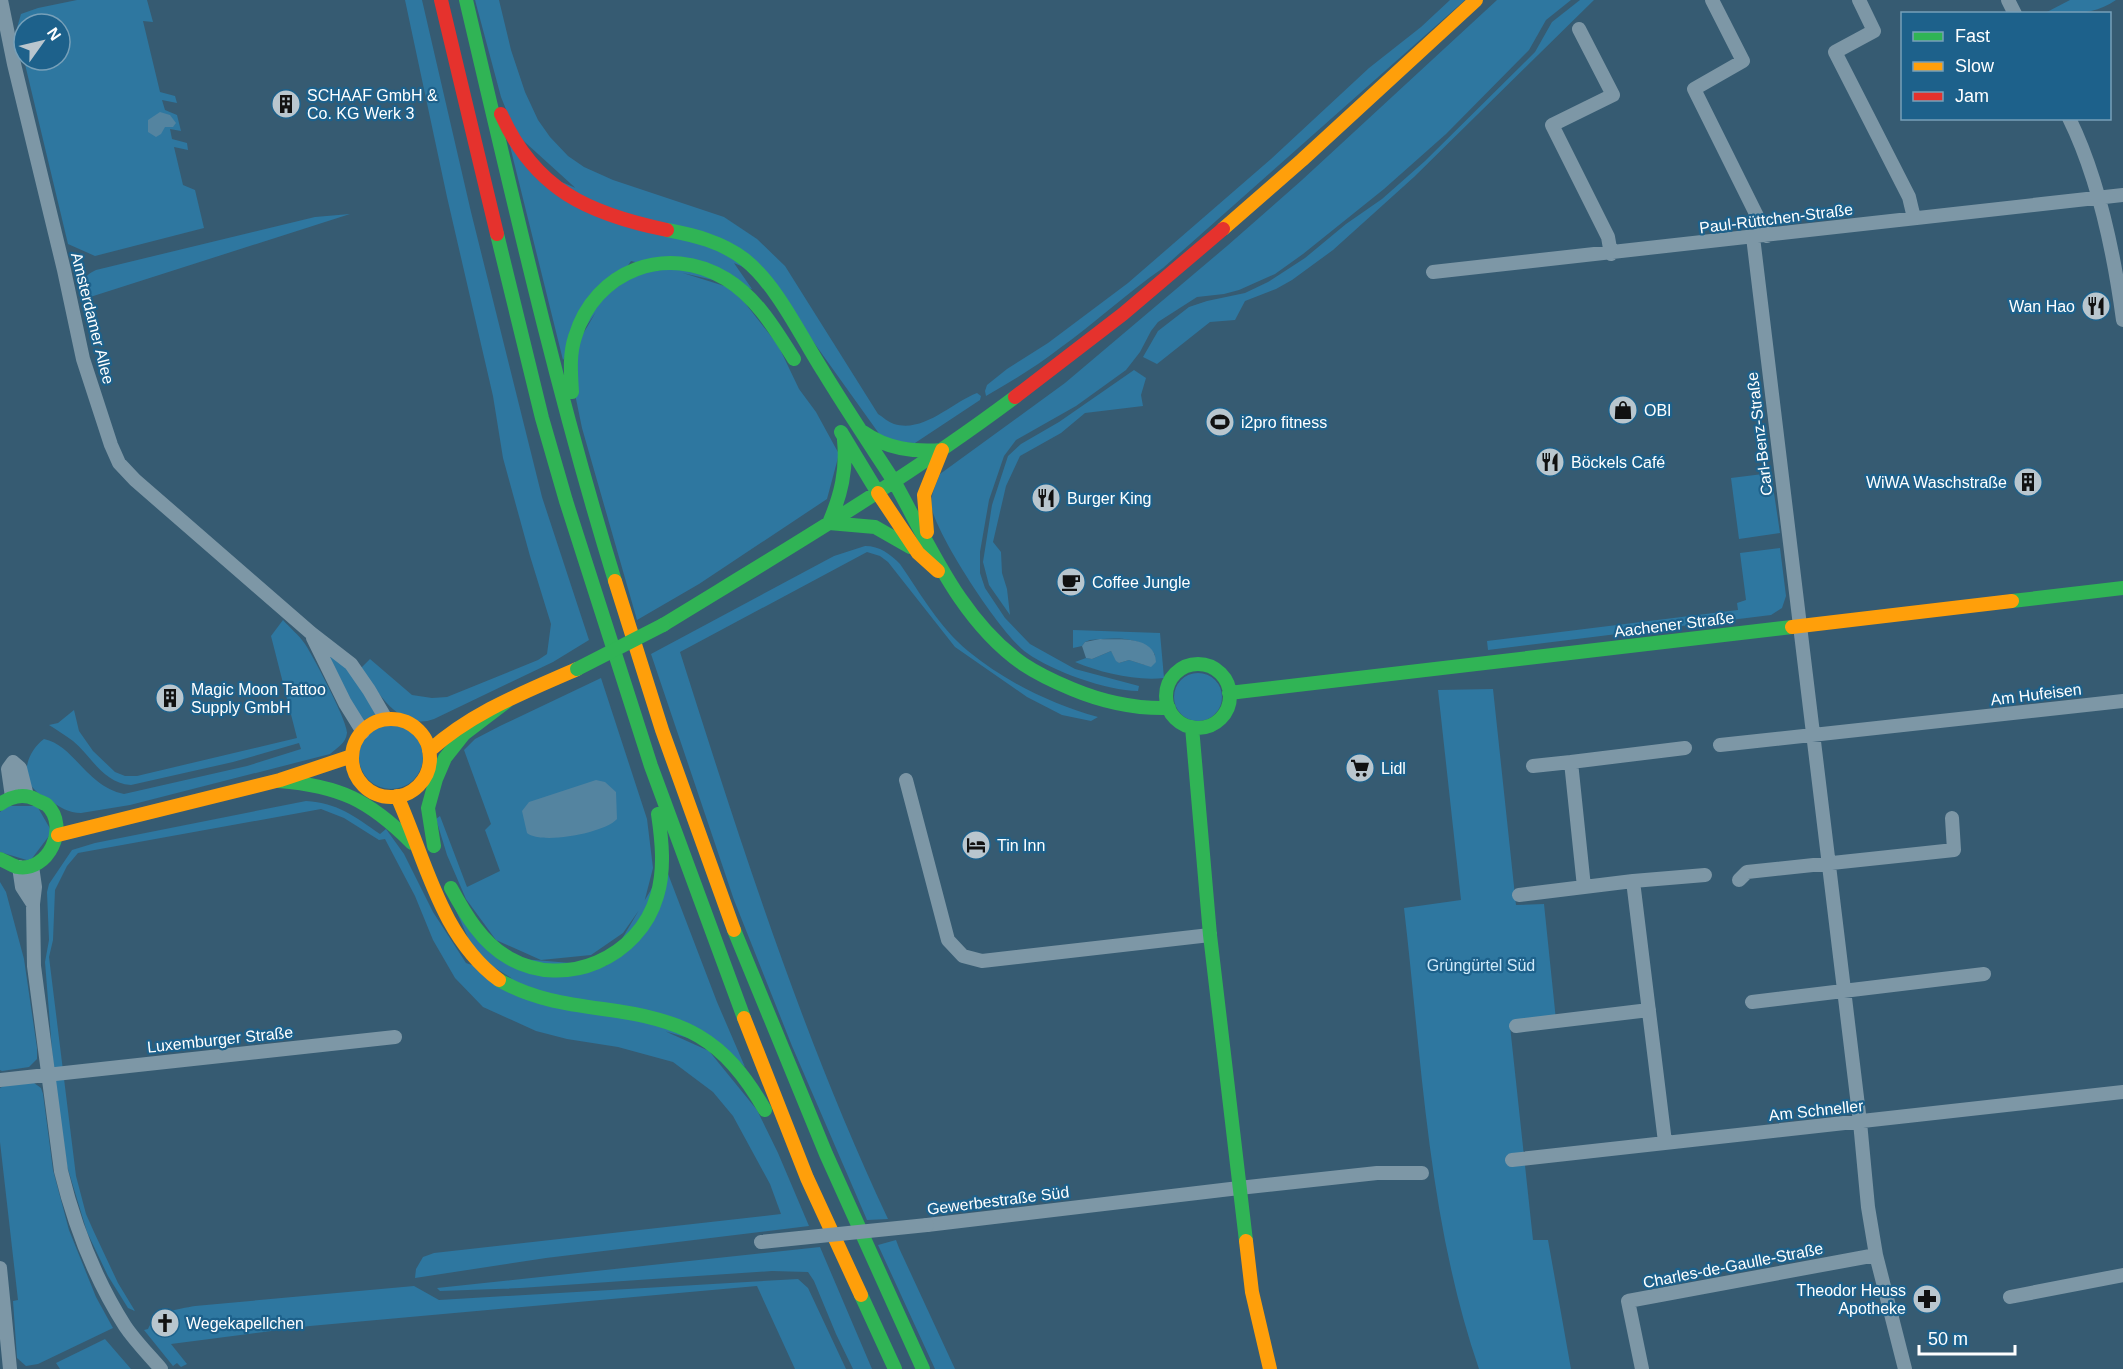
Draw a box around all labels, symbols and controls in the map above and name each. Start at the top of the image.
north arrow [12,12,72,72]
legend [1901,12,2111,120]
text: N [44,24,64,43]
text: Fast [1955,26,1990,46]
text: Slow [1955,56,1995,76]
text: Jam [1955,86,1989,106]
place label: SCHAAF GmbH & Co. KG Werk 3 [307,87,438,122]
building icon: SCHAAF GmbH & Co. KG Werk 3 [270,88,302,120]
street label: Paul-Rüttchen-Straße [1698,201,1854,236]
street label: Amsterdamer Allee [68,250,117,386]
restaurant icon: Wan Hao [2080,290,2112,322]
place label: Wan Hao [2009,298,2075,315]
street label: Carl-Benz-Straße [1743,371,1776,497]
shop icon: OBI [1607,394,1639,426]
place label: OBI [1644,402,1672,419]
sports icon: i2pro fitness [1204,406,1236,438]
place label: i2pro fitness [1241,414,1327,431]
restaurant icon: Böckels Café [1534,446,1566,478]
place label: Böckels Café [1571,454,1665,471]
building icon: WiWA Waschstraße [2012,466,2044,498]
place label: WiWA Waschstraße [1866,474,2007,491]
restaurant icon: Burger King [1030,482,1062,514]
place label: Burger King [1067,490,1152,507]
cafe icon: Coffee Jungle [1055,566,1087,598]
place label: Coffee Jungle [1092,574,1191,591]
street label: Aachener Straße [1613,609,1735,640]
street label: Am Hufeisen [1990,680,2083,709]
place label: Magic Moon Tattoo Supply GmbH [191,681,326,716]
building icon: Magic Moon Tattoo Supply GmbH [154,682,186,714]
supermarket icon: Lidl [1344,752,1376,784]
place label: Lidl [1381,760,1406,777]
hotel icon: Tin Inn [960,829,992,861]
place label: Tin Inn [997,837,1045,854]
park label: Grüngürtel Süd [1427,957,1535,974]
street label: Luxemburger Straße [146,1023,294,1056]
street label: Am Schneller [1768,1097,1865,1124]
street label: Gewerbestraße Süd [926,1183,1070,1218]
street label: Charles-de-Gaulle-Straße [1642,1240,1825,1291]
place label: Theodor Heuss Apotheke [1797,1282,1906,1317]
pharmacy icon: Theodor Heuss Apotheke [1911,1283,1943,1315]
church icon: Wegekapellchen [149,1307,181,1339]
place label: Wegekapellchen [186,1315,304,1332]
scale bar [1919,1318,2015,1356]
text: 50 m [1928,1329,1968,1349]

